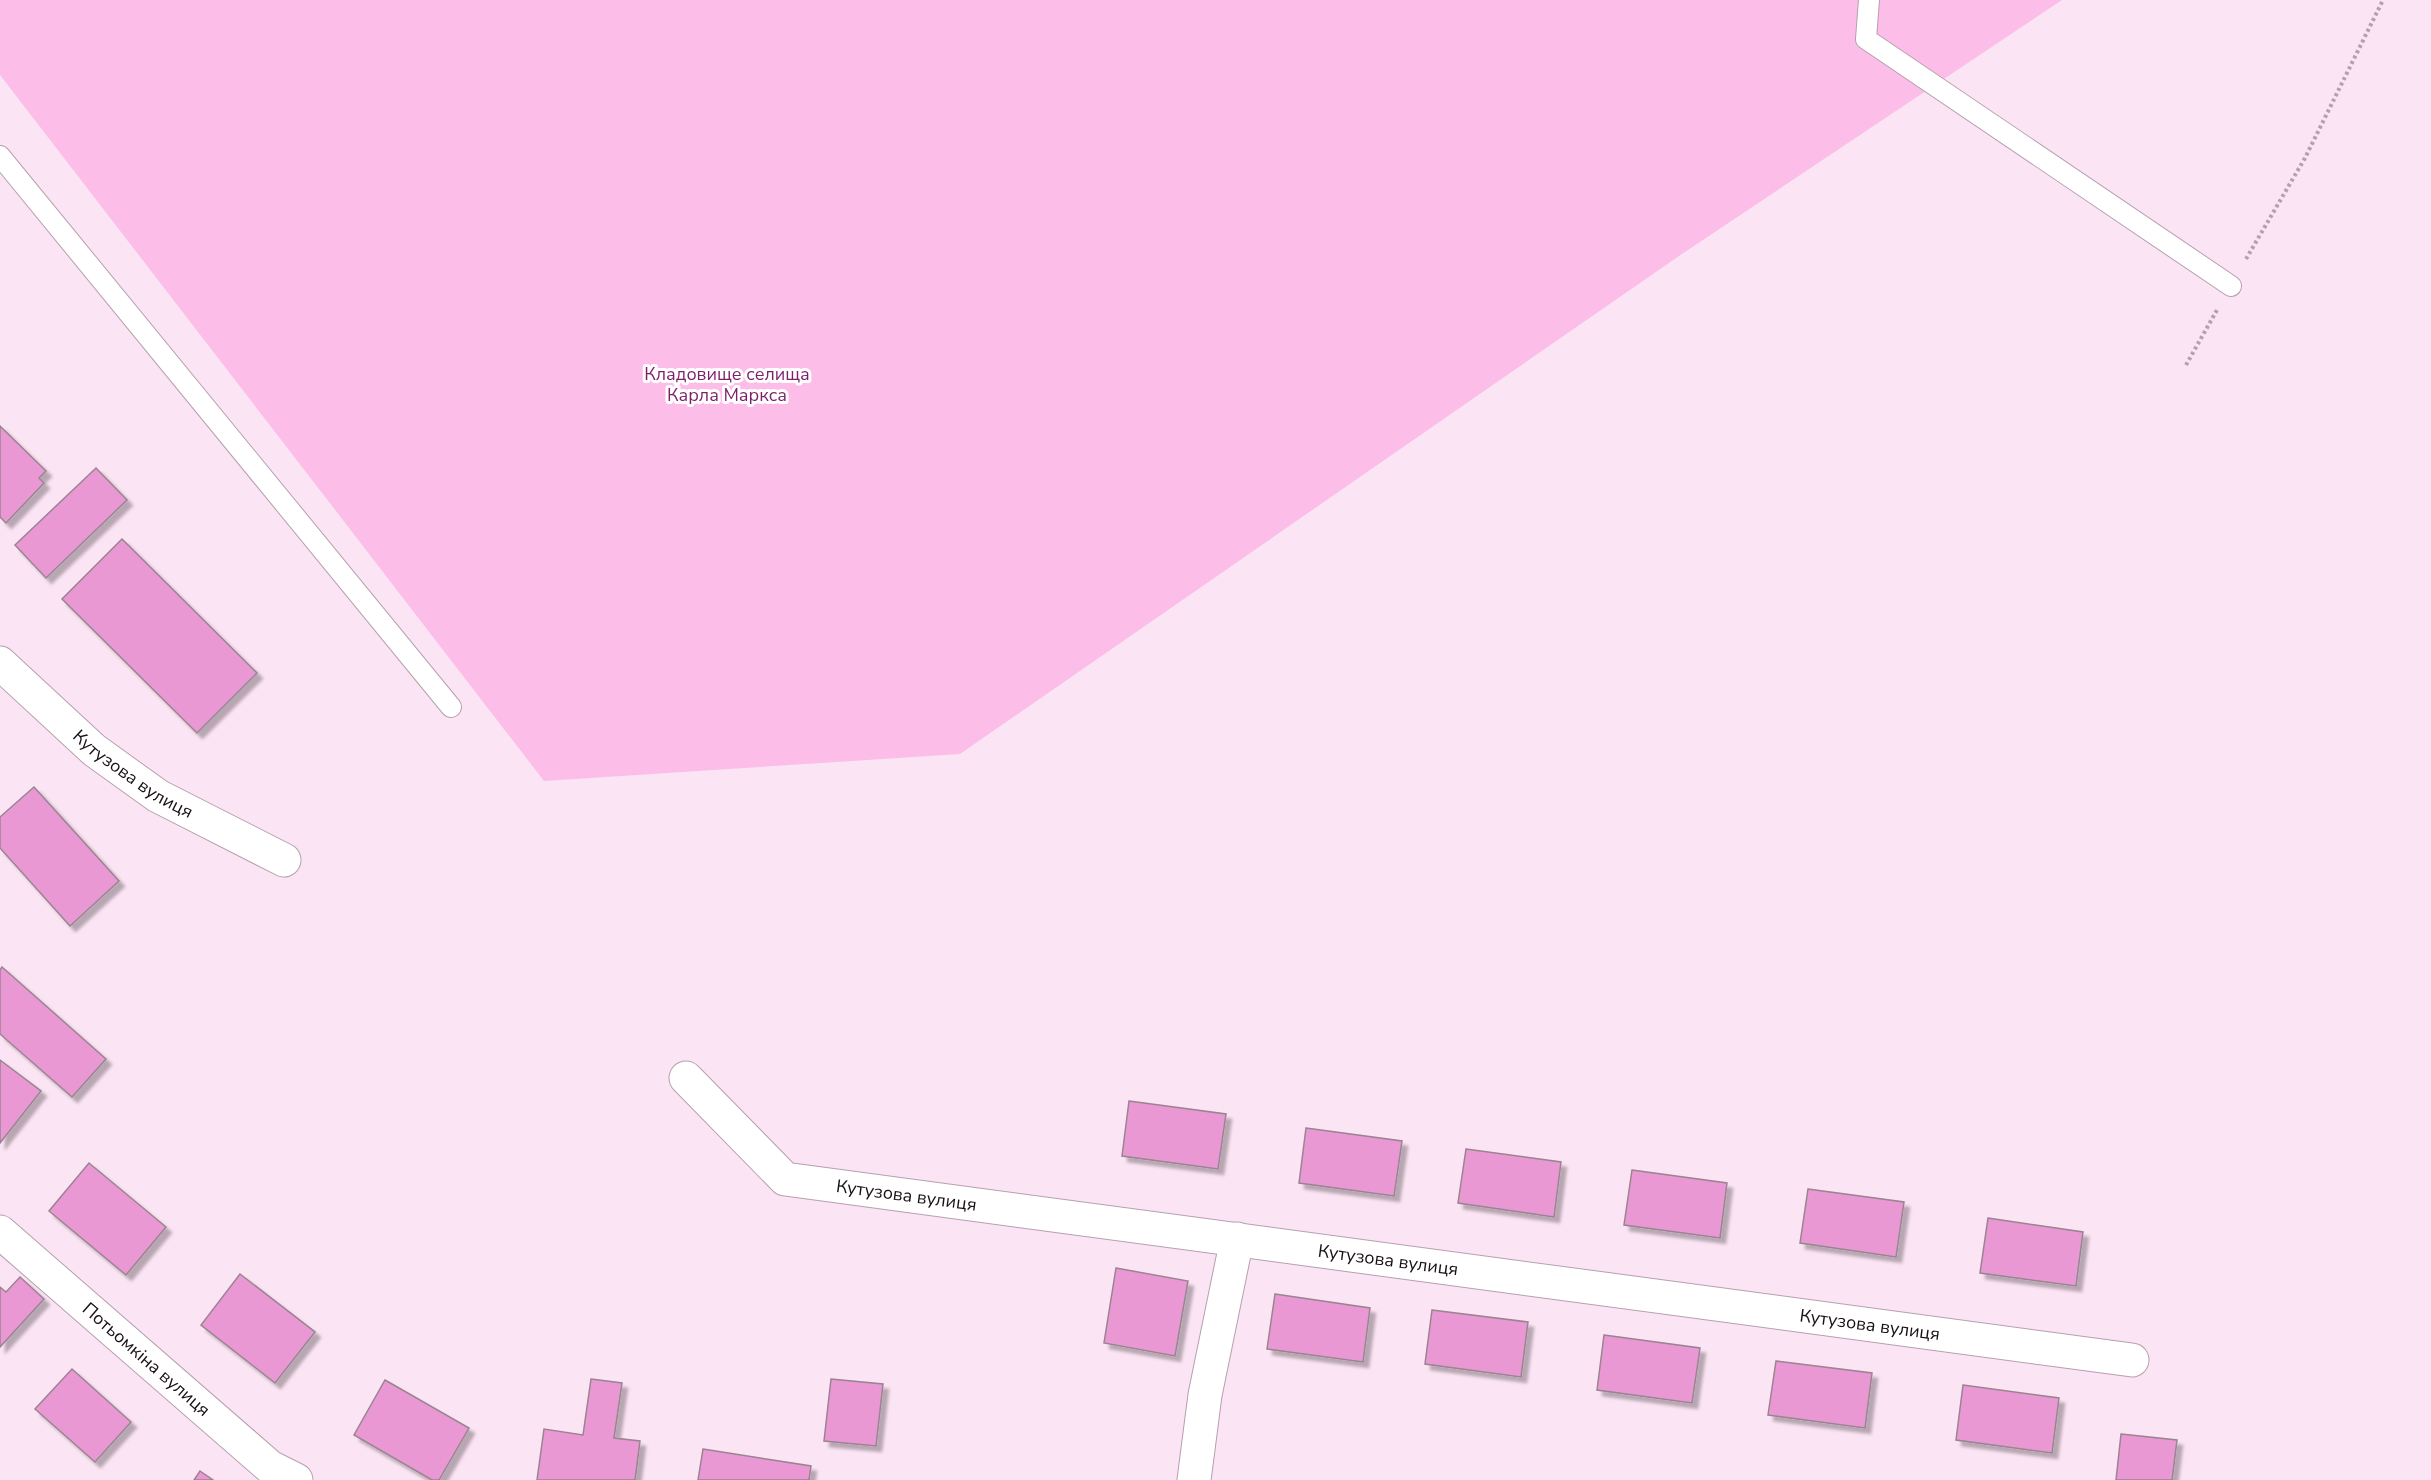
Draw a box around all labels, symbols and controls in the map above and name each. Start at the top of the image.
park label: Кладовище селища Карла Маркса [644,362,810,407]
street label: Кутузова вулиця [68,724,197,824]
street label: Кутузова вулиця [835,1174,978,1217]
street label: Кутузова вулиця [1316,1239,1460,1281]
street label: Потьомкіна вулиця [77,1297,215,1422]
street label: Кутузова вулиця [1798,1303,1942,1346]

